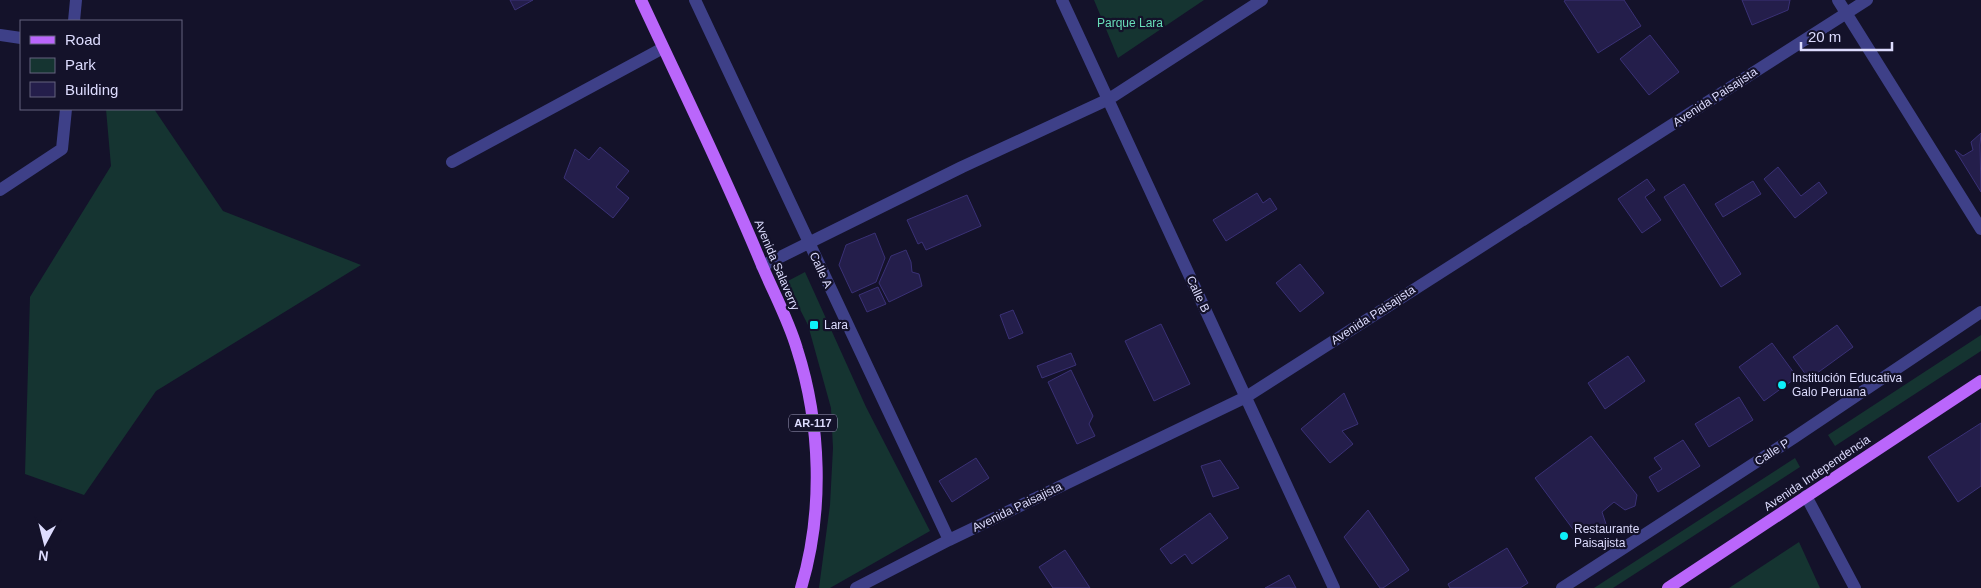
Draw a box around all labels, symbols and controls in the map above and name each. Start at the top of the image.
park label: Parque Lara [1097,16,1163,30]
legend [20,20,182,110]
scale bar [1801,20,1892,52]
text: 20 m [1808,28,1841,45]
text: Road [65,31,101,48]
text: Park [65,56,96,73]
street label: Avenida Paisajista [1670,64,1760,130]
text: Building [65,81,118,98]
street label: Avenida Salaverry [752,218,802,312]
street label: Calle A [807,250,835,290]
street label: Calle B [1183,274,1213,314]
street label: Avenida Paisajista [1328,282,1418,348]
place label: Lara [824,318,848,332]
marker: Lara [808,319,820,331]
place label: Institución Educativa Galo Peruana [1792,371,1902,399]
marker: Institución Educativa Galo Peruana [1776,379,1788,391]
road number: AR-117 [789,414,837,432]
street label: Avenida Independencia [1761,432,1873,514]
street label: Calle P [1752,436,1792,468]
street label: Avenida Paisajista [970,479,1064,535]
north arrow [20,518,70,568]
place label: Restaurante Paisajista [1574,522,1640,550]
marker: Restaurante Paisajista [1558,530,1570,542]
text: N [37,547,49,564]

